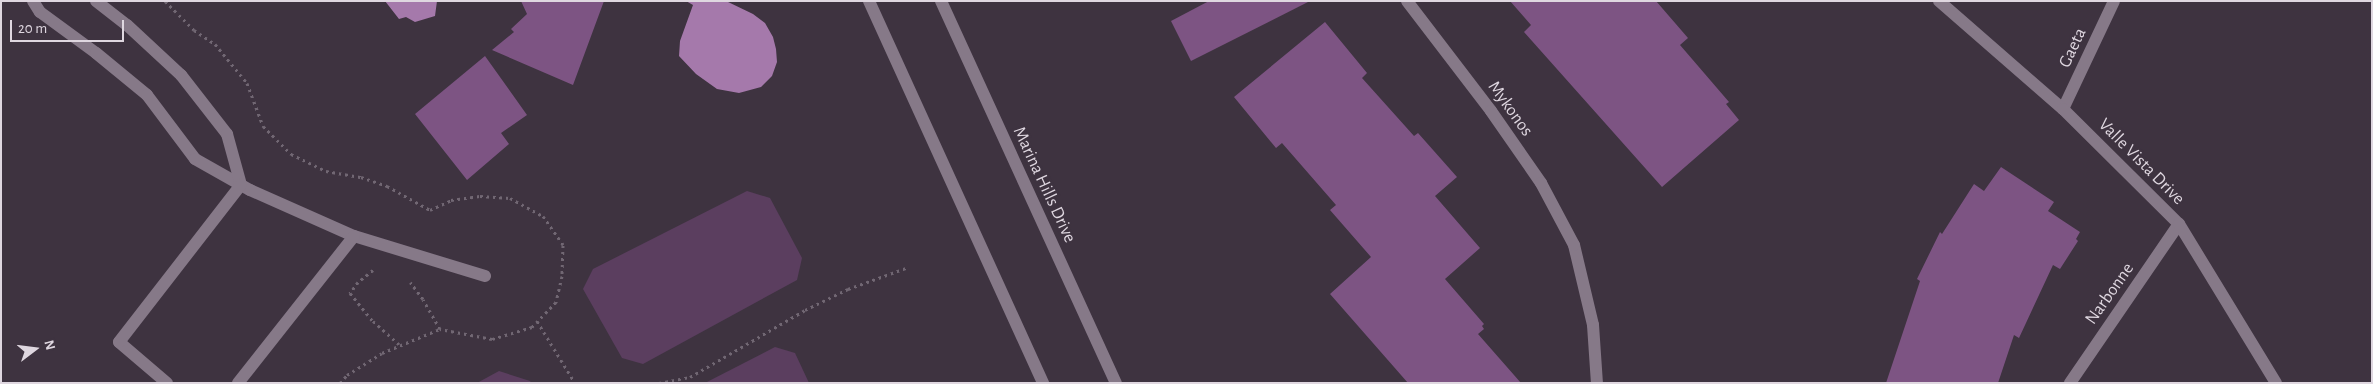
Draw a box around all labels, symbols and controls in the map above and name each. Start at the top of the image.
scale bar [12,10,126,42]
text: 20 m [18,21,47,36]
street label: Gaeta [2054,25,2092,71]
street label: Mykonos [1483,77,1537,141]
street label: Valle Vista Drive [2093,114,2189,210]
street label: Marina Hills Drive [1008,124,1080,246]
street label: Narbonne [2081,259,2139,329]
north arrow [10,324,60,374]
text: N [41,339,58,352]

